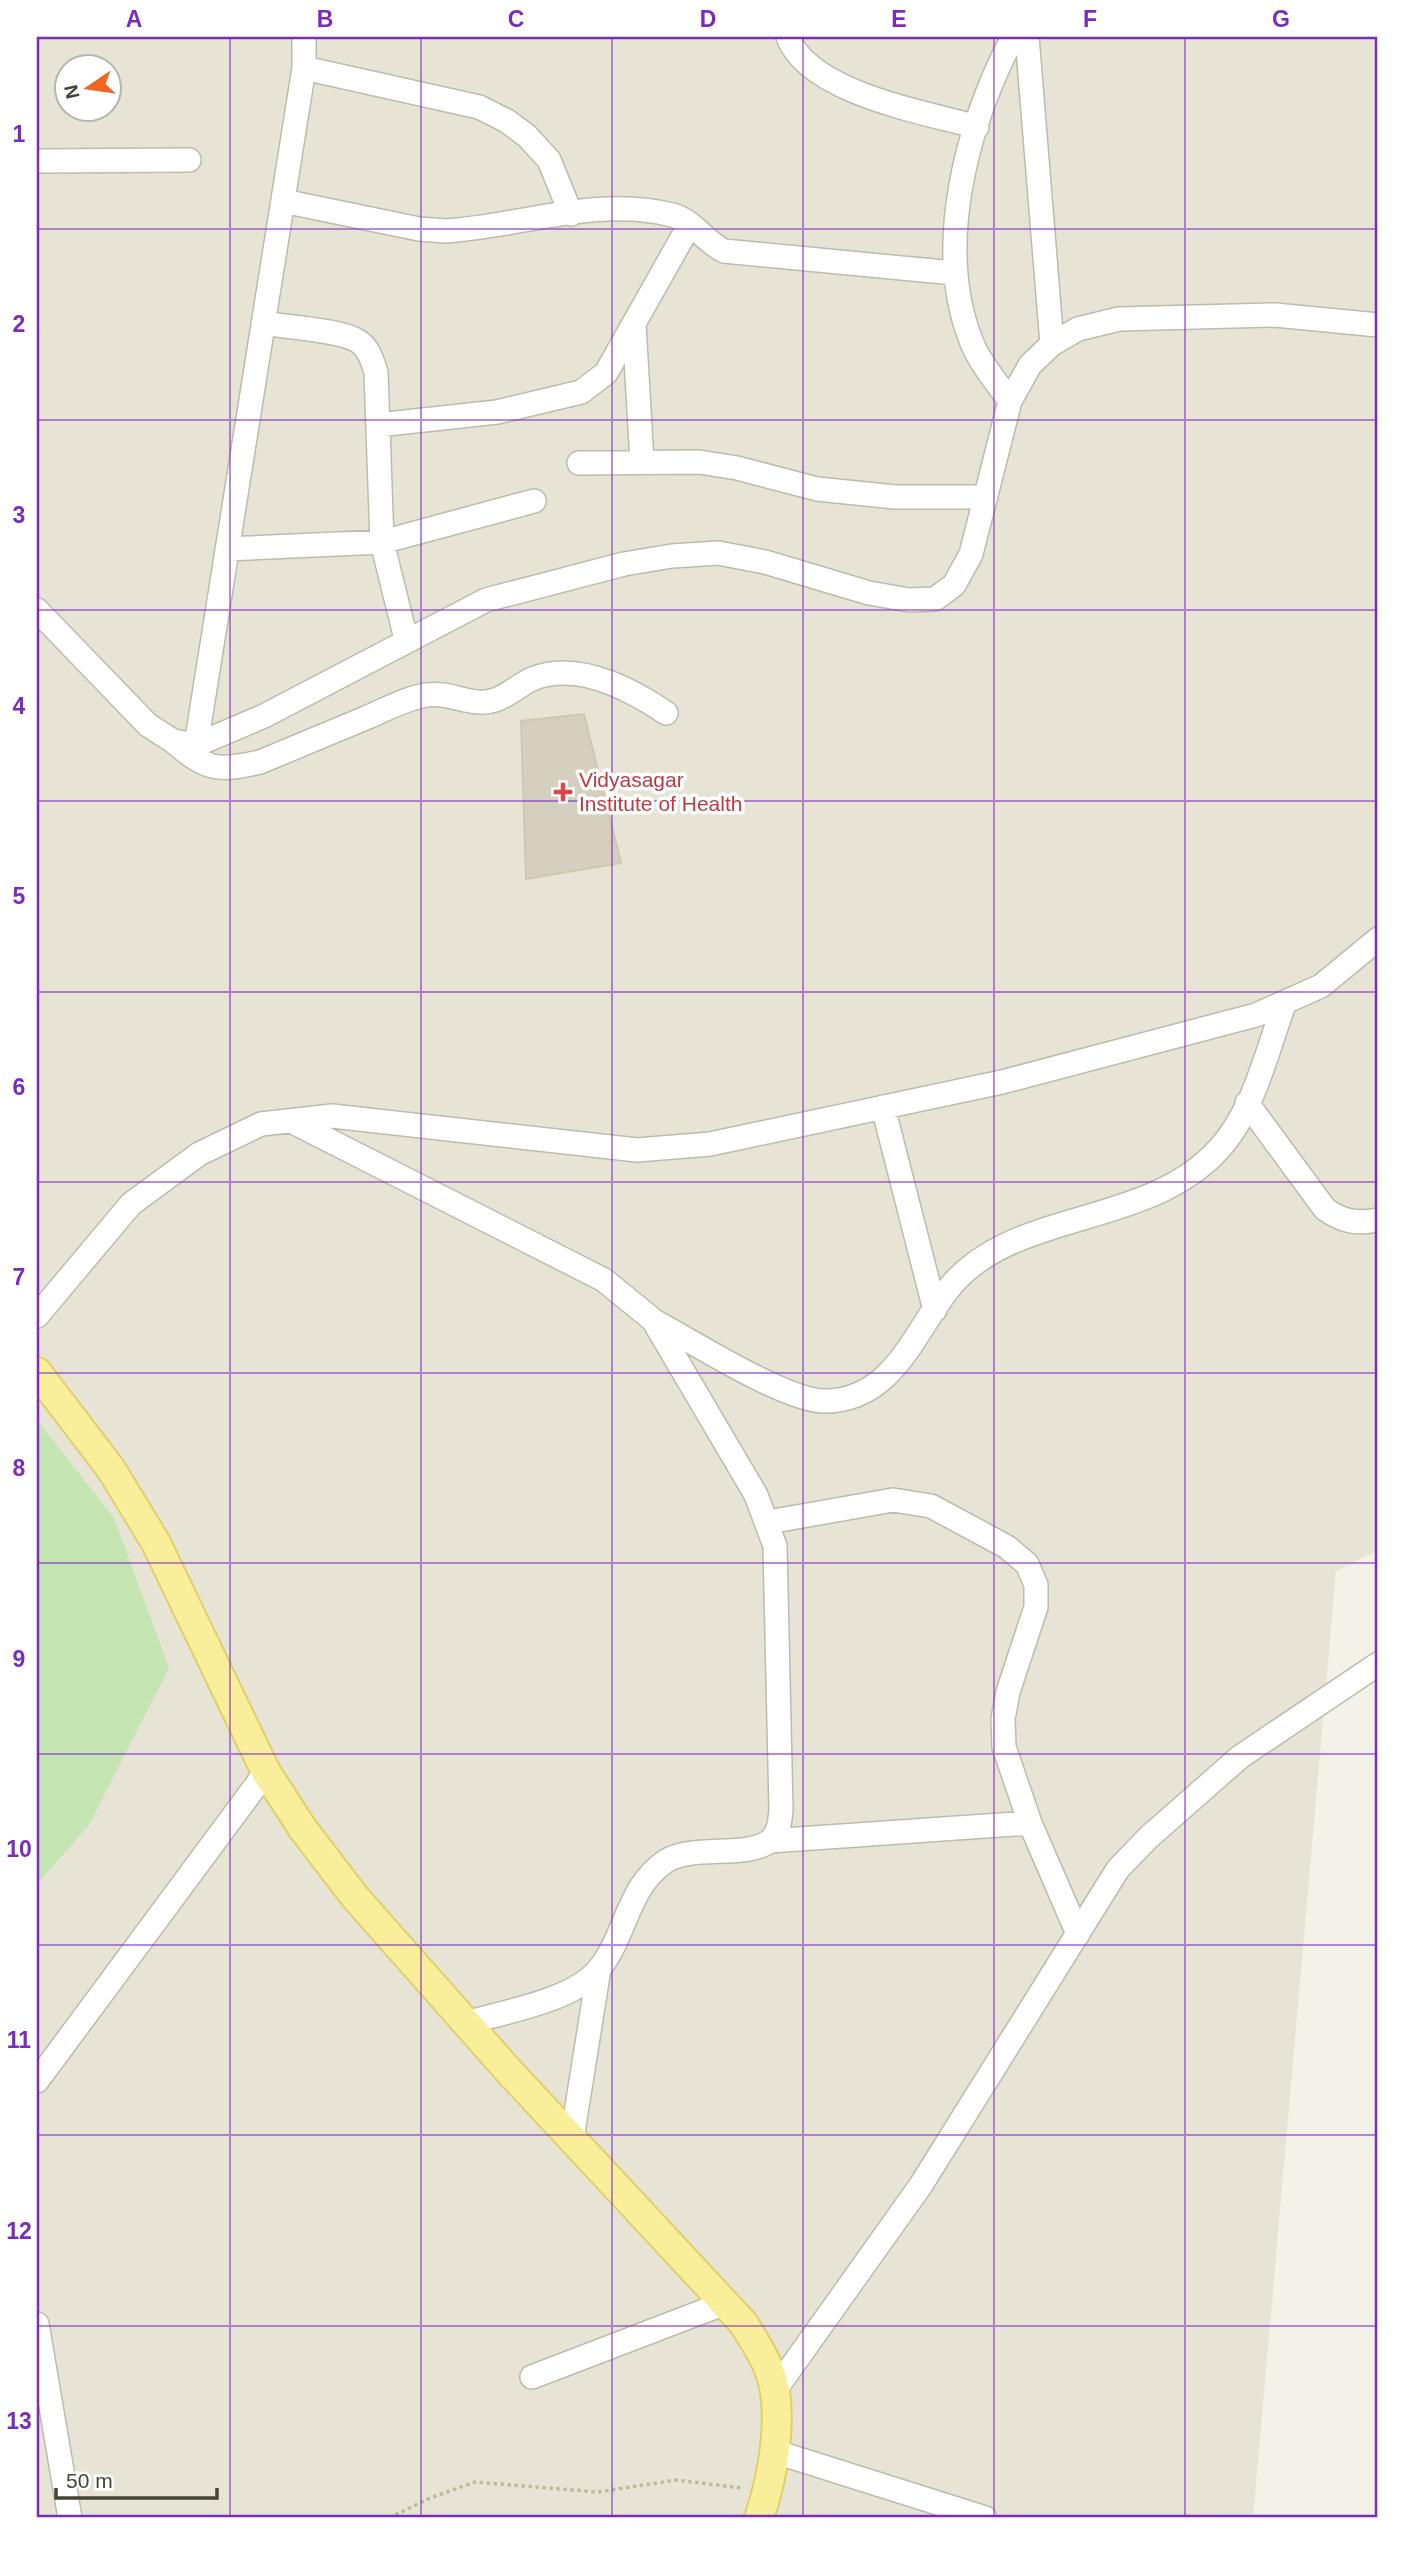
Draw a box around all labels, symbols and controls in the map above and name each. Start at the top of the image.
text: A [126,6,142,32]
text: B [317,6,333,32]
text: C [508,6,524,32]
text: D [700,6,716,32]
text: E [891,6,907,32]
text: F [1083,6,1097,32]
text: G [1272,6,1290,32]
north arrow [52,52,122,122]
text: N [60,83,84,101]
text: 1 [13,121,26,147]
text: 2 [13,311,25,337]
text: 3 [13,502,25,528]
text: 4 [13,693,26,719]
place label: Vidyasagar Institute of Health [579,768,742,815]
marker: Vidyasagar Institute of Health [553,782,573,802]
text: 5 [13,883,26,909]
text: 6 [13,1074,25,1100]
text: 7 [13,1264,25,1290]
text: 8 [13,1455,26,1481]
text: 9 [13,1646,25,1672]
text: 10 [6,1836,32,1862]
text: 11 [7,2027,31,2053]
text: 12 [6,2218,32,2244]
text: 13 [6,2408,32,2434]
scale bar [56,2457,217,2501]
text: 50 m [66,2469,113,2492]

